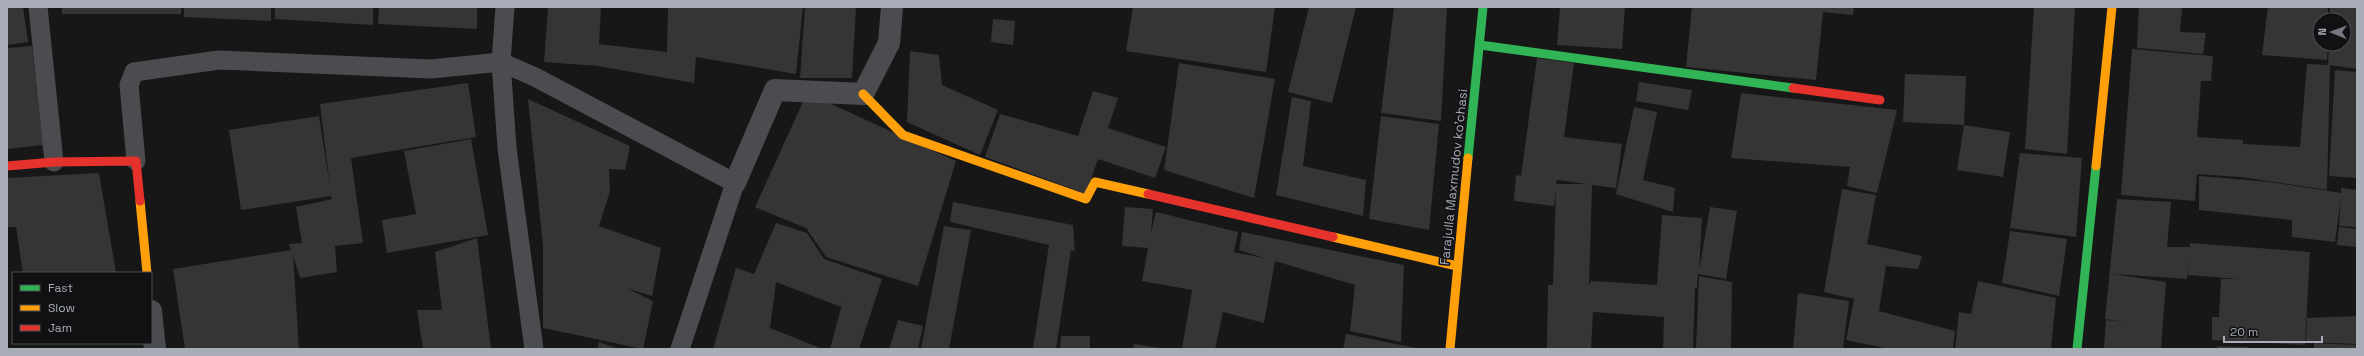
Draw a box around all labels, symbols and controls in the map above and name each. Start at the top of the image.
north arrow [2312,12,2352,52]
text: N [2315,28,2329,36]
street label: Farajulla Maxmudov ko'chasi [1436,88,1471,266]
legend [12,272,152,344]
text: Fast [48,280,73,296]
text: Slow [48,300,75,316]
scale bar [2224,318,2322,344]
text: Jam [48,320,72,336]
text: 20 m [2230,324,2258,340]

